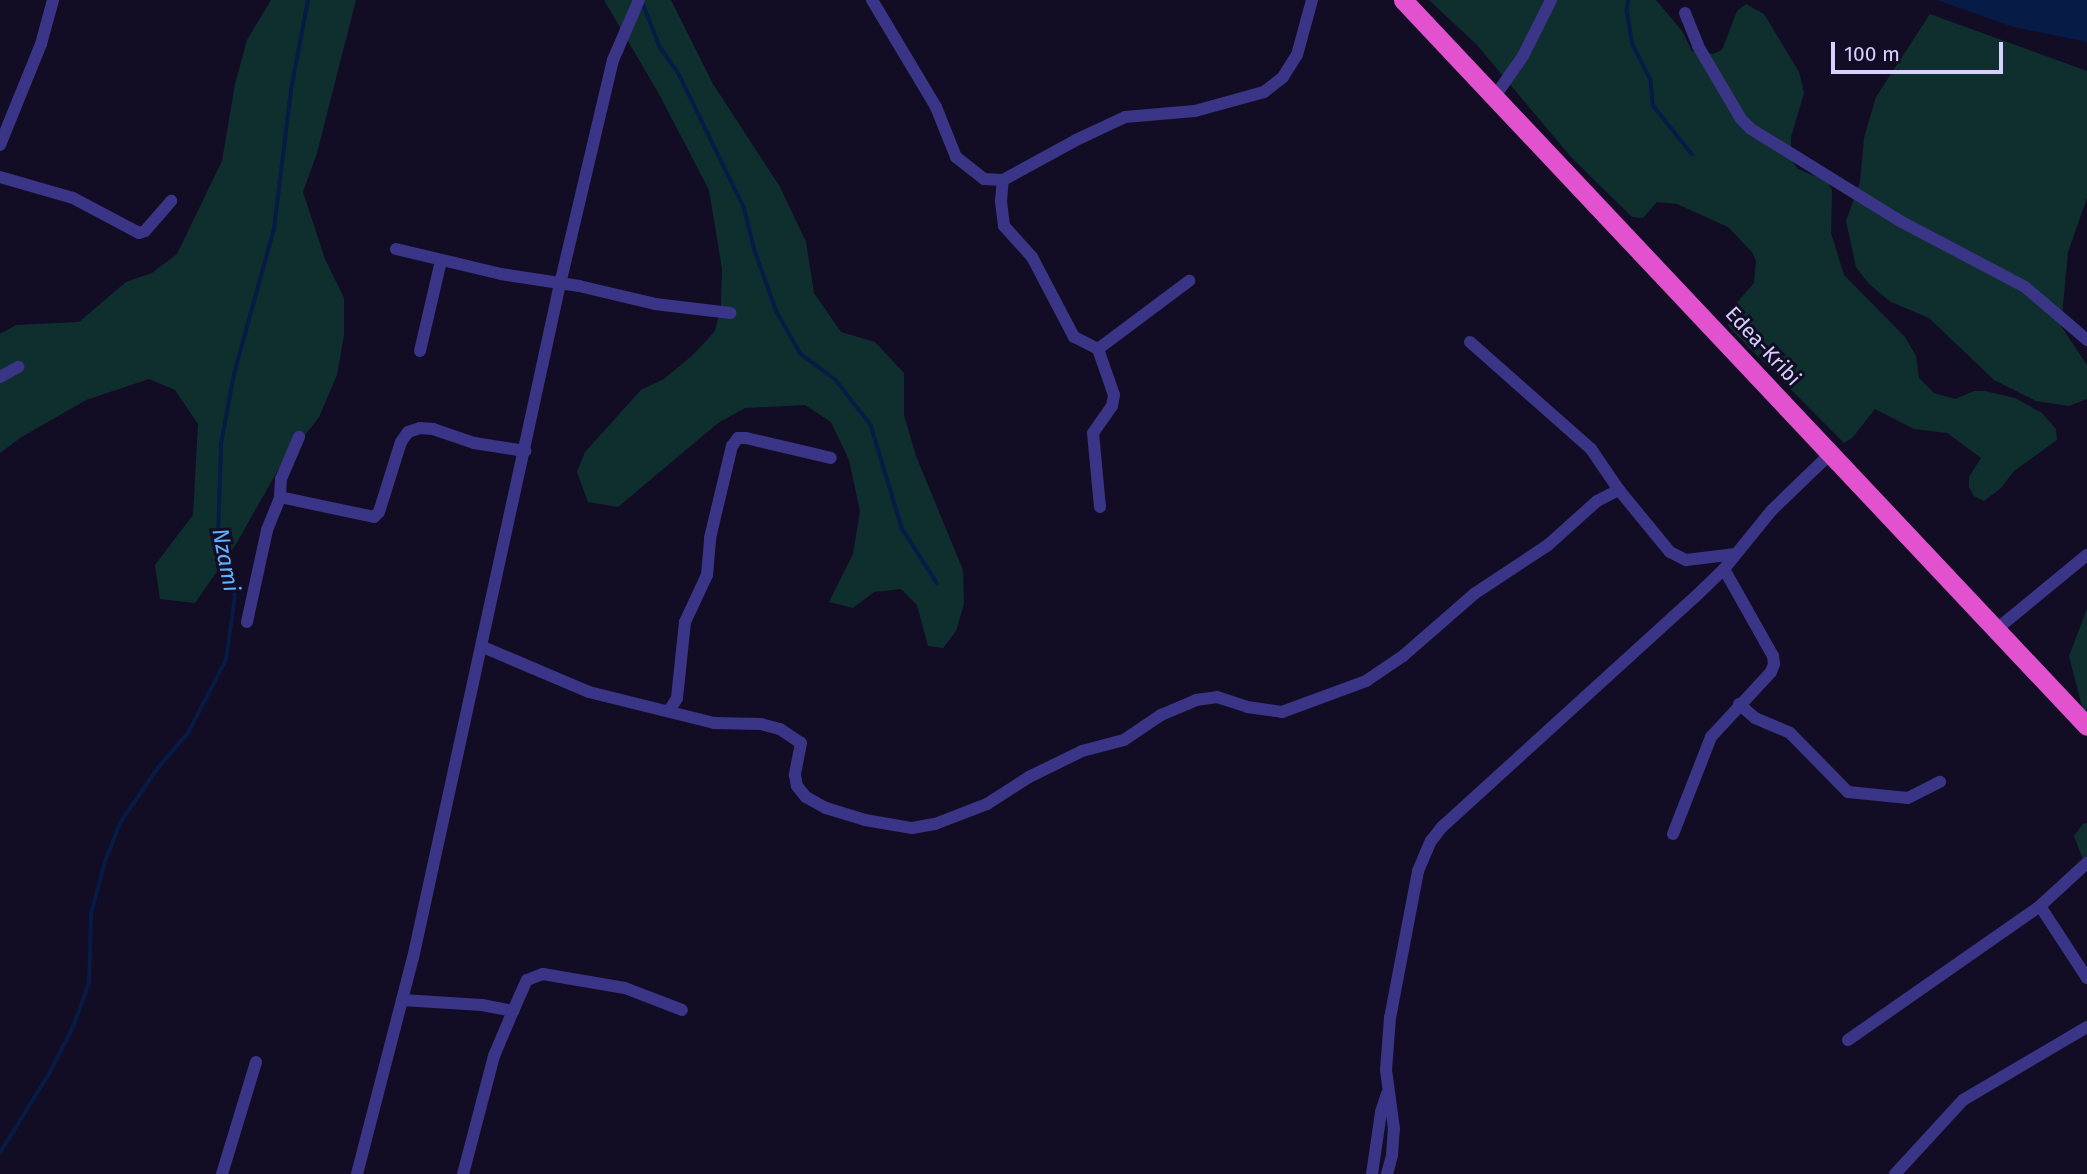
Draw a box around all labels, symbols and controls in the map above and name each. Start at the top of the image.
scale bar [1835,28,2007,72]
text: 100 m [1844,41,1900,67]
street label: Edea-Kribi [1720,301,1806,391]
water label: Nzami [206,526,246,594]

